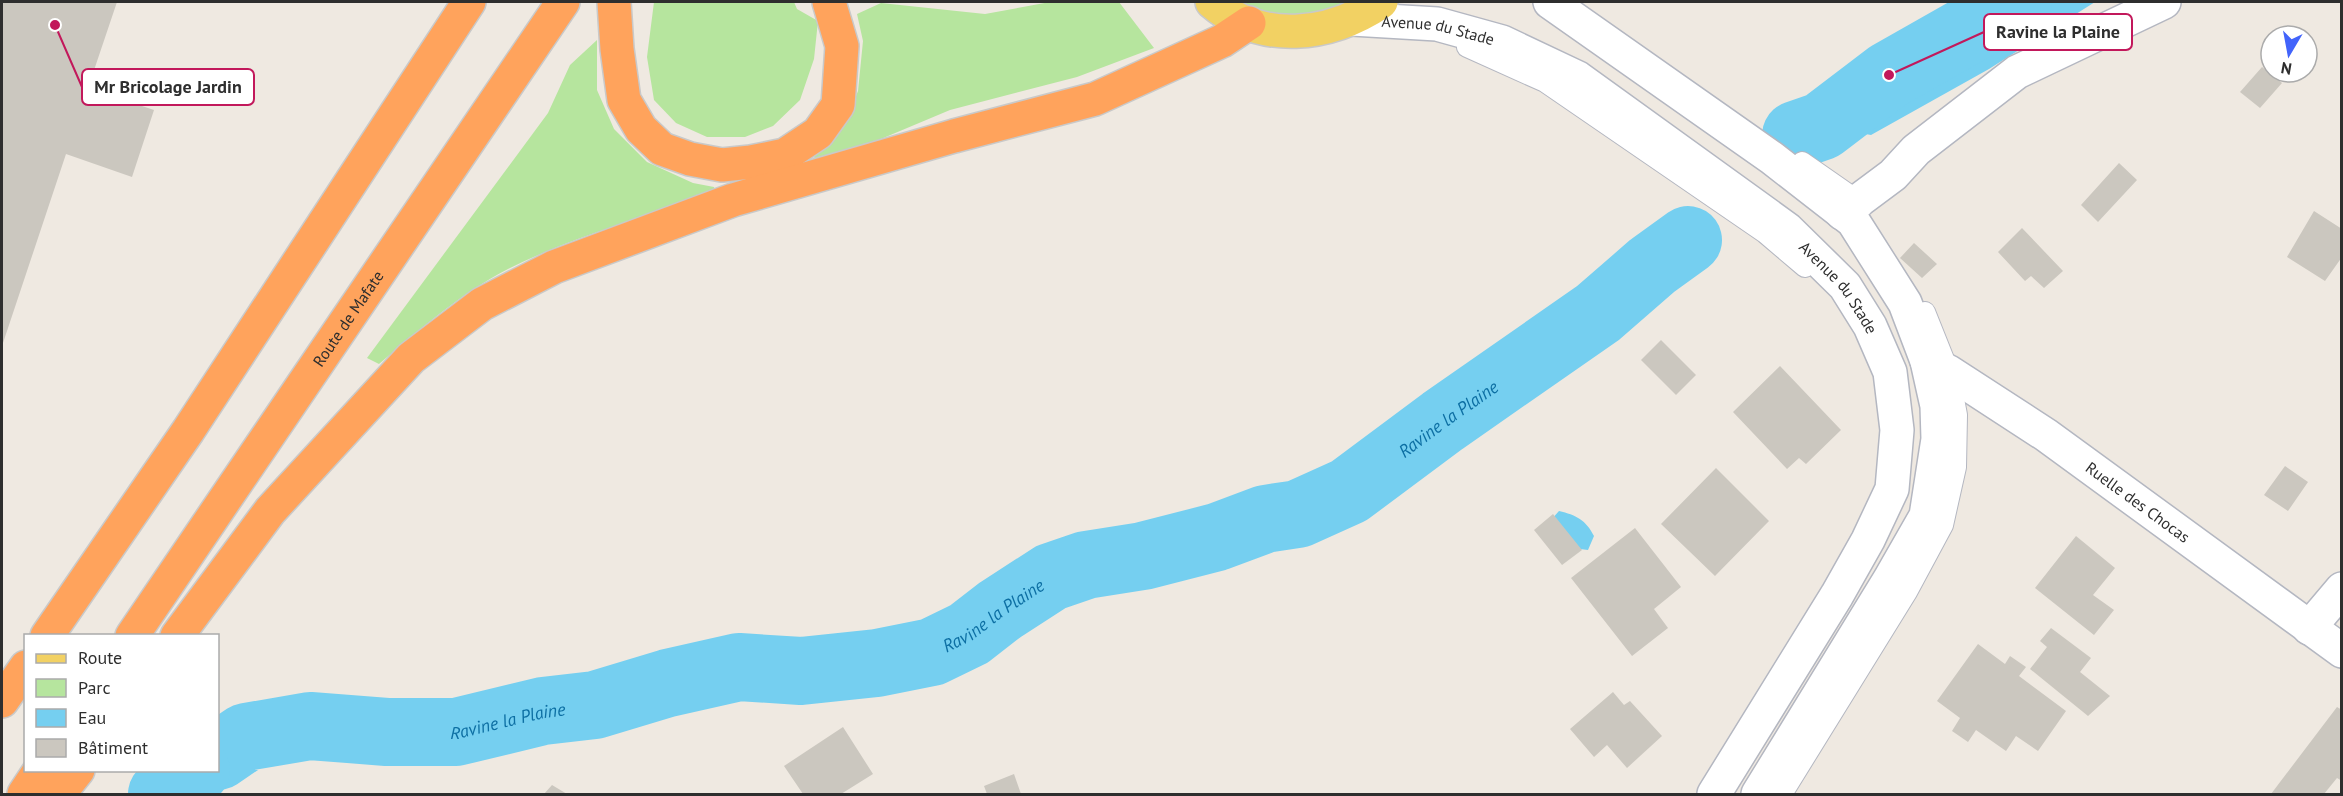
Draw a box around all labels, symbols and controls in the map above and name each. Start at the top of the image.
street label: Avenue du Stade [1381,11,1497,49]
callout: Ravine la Plaine [1984,14,2132,50]
text: Ravine la Plaine [1996,20,2120,43]
north arrow [2259,24,2319,84]
text: N [2279,58,2293,80]
callout: Mr Bricolage Jardin [82,69,254,105]
text: Mr Bricolage Jardin [94,75,242,98]
street label: Avenue du Stade [1795,237,1882,337]
street label: Route de Mafate [308,267,388,370]
water label: Ravine la Plaine [1393,374,1503,462]
street label: Ruelle des Chocas [2082,457,2194,547]
water label: Ravine la Plaine [938,573,1049,657]
legend [24,634,219,772]
text: Route [78,646,122,669]
text: Parc [78,676,111,699]
water label: Ravine la Plaine [450,697,567,744]
text: Eau [78,706,106,729]
text: Bâtiment [78,736,148,759]

